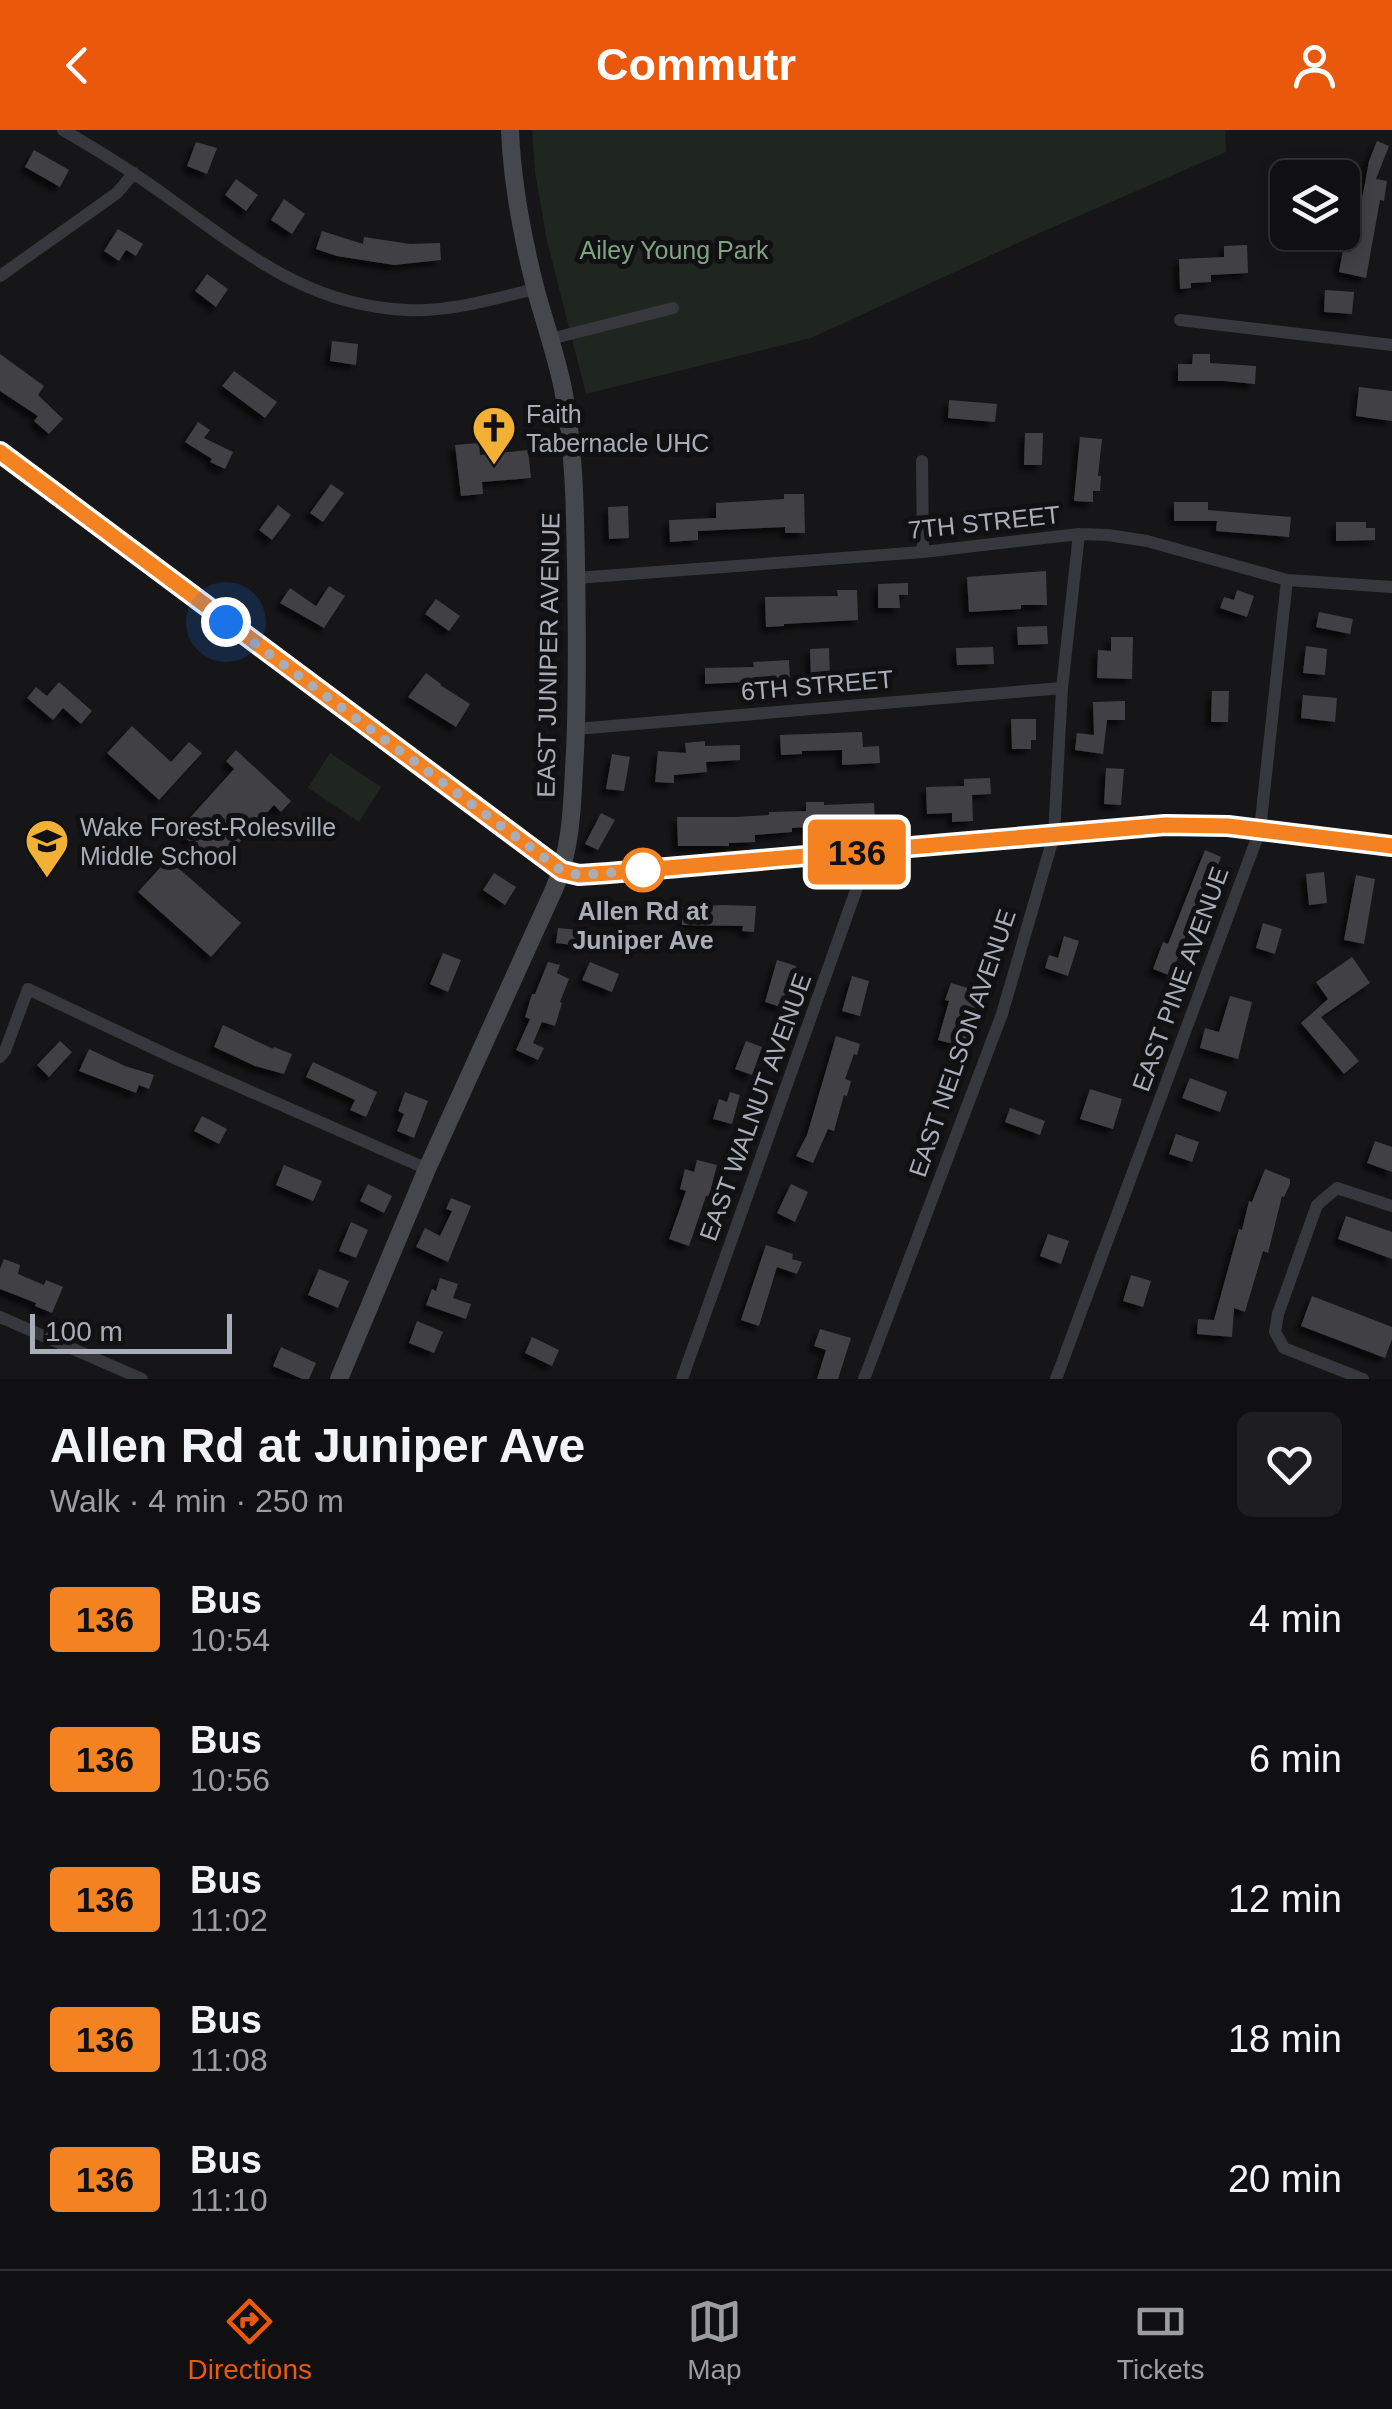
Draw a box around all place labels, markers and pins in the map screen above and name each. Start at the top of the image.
place label: Faith Tabernacle UHC [526,400,709,457]
church icon: Faith Tabernacle UHC [471,405,517,466]
place label: Wake Forest-Rolesville Middle School [80,813,336,870]
school or university icon: Wake Forest-Rolesville Middle School [24,818,70,879]
marker: Allen Rd at Juniper Ave [622,849,664,891]
place label: Allen Rd at Juniper Ave [572,897,714,954]

